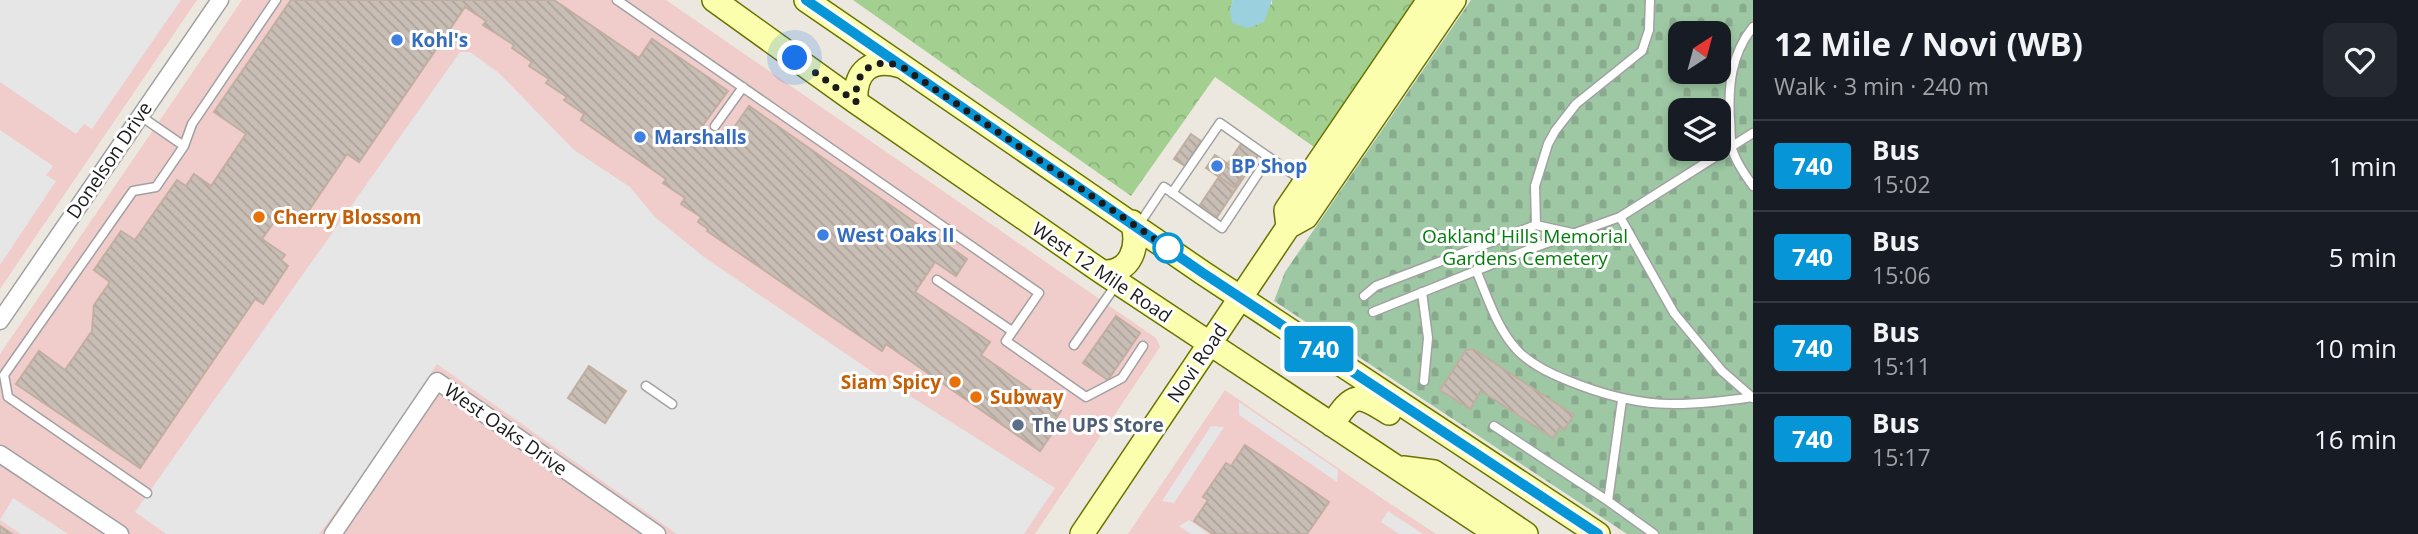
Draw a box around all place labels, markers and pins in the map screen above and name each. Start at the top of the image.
place label: Kohl's [411,27,468,53]
marker: Kohl's [389,32,405,48]
place label: Marshalls [654,124,746,150]
marker: Marshalls [632,129,648,145]
place label: BP Shop [1231,153,1307,179]
marker: BP Shop [1209,158,1225,174]
place label: Cherry Blossom [273,204,421,230]
marker: Cherry Blossom [251,209,267,225]
place label: West Oaks II [837,222,955,248]
marker: West Oaks II [815,227,831,243]
unlabelled marker [1153,233,1183,263]
place label: Siam Spicy [841,369,941,395]
marker: Siam Spicy [947,374,963,390]
place label: Subway [990,384,1064,410]
marker: Subway [968,389,984,405]
place label: The UPS Store [1032,412,1164,438]
marker: The UPS Store [1010,417,1026,433]

